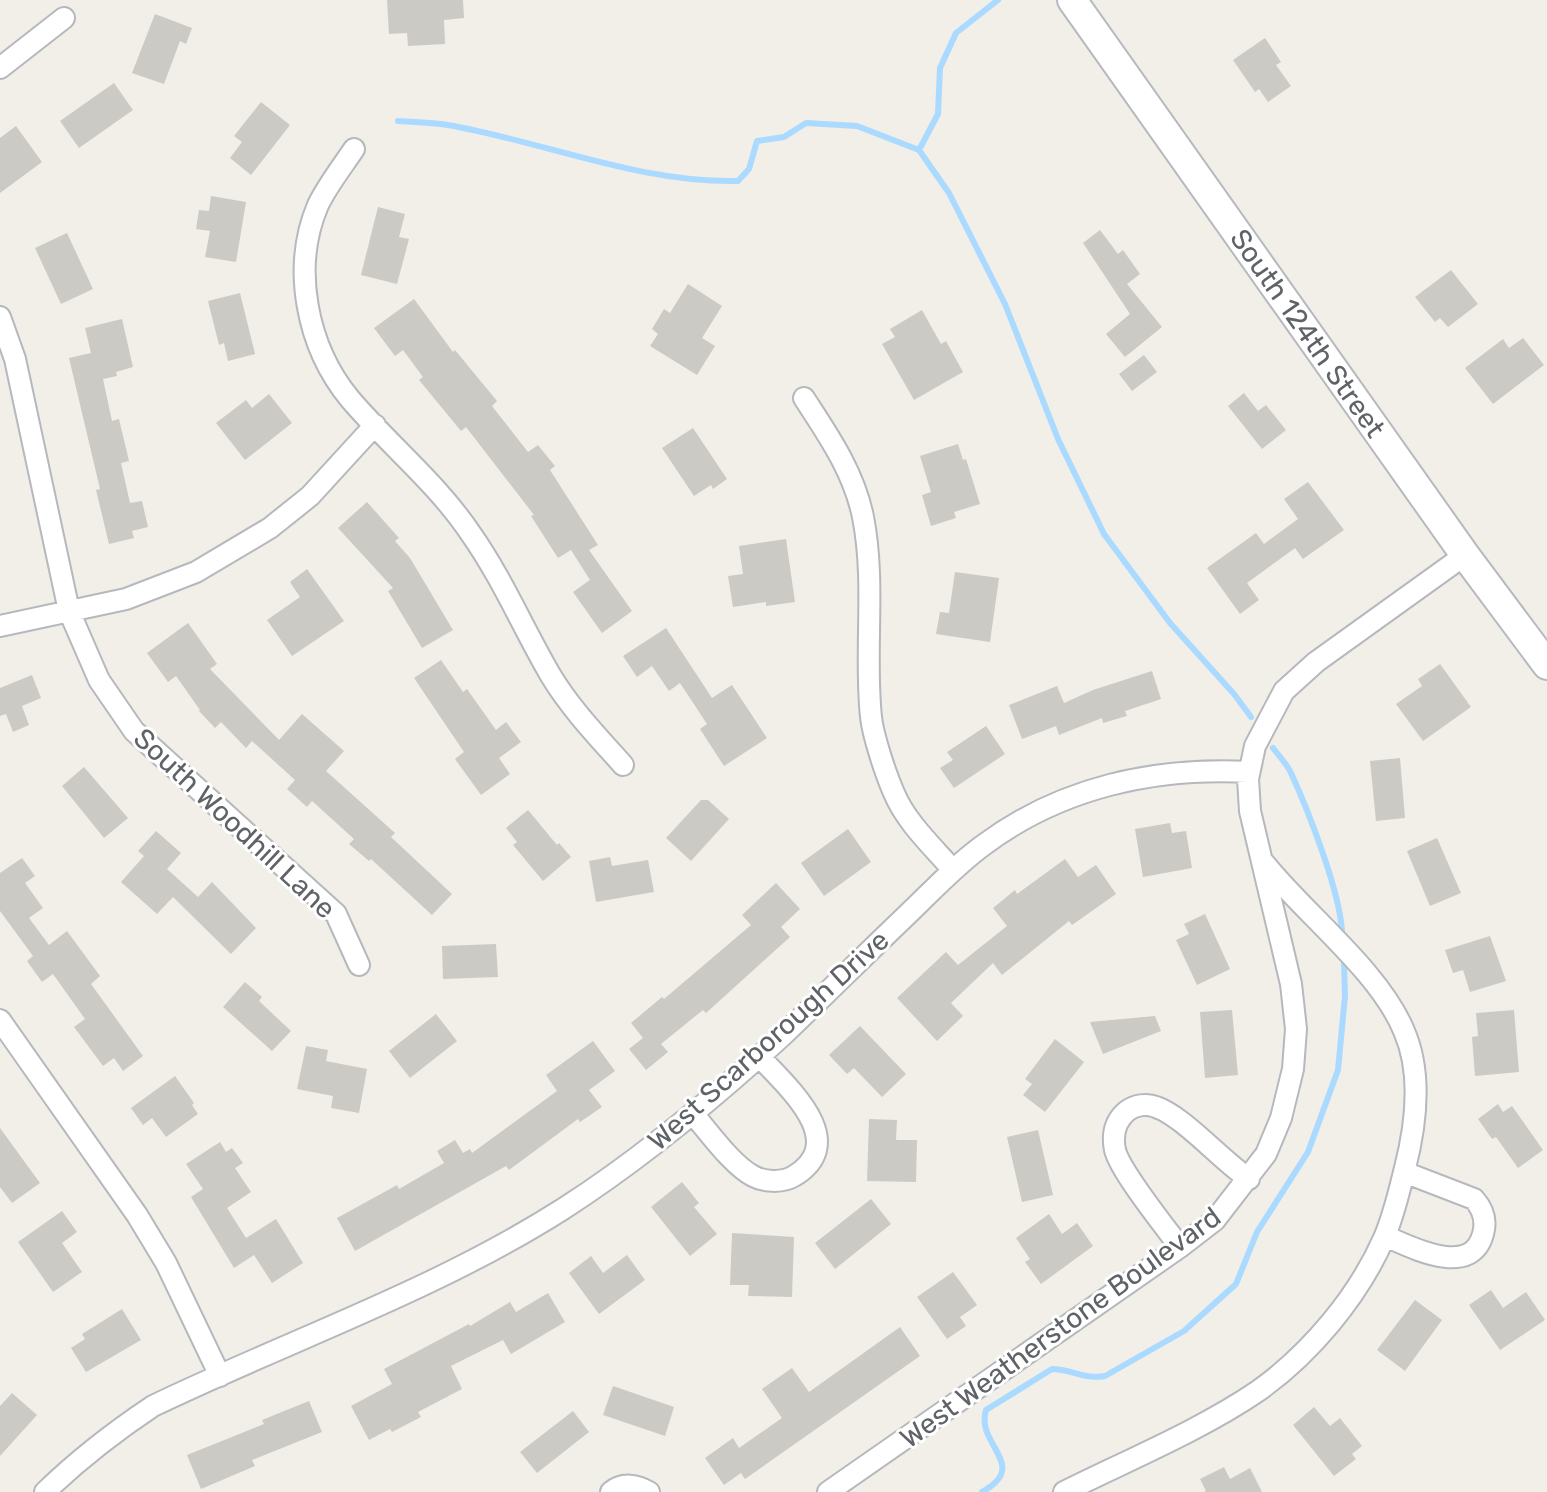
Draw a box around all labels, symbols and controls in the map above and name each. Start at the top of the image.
street label: South 124th Street [1223,223,1392,444]
street label: South Woodhill Lane [127,721,342,925]
street label: West Scarborough Drive [641,924,896,1157]
street label: West Weatherstone Boulevard [894,1200,1227,1455]

